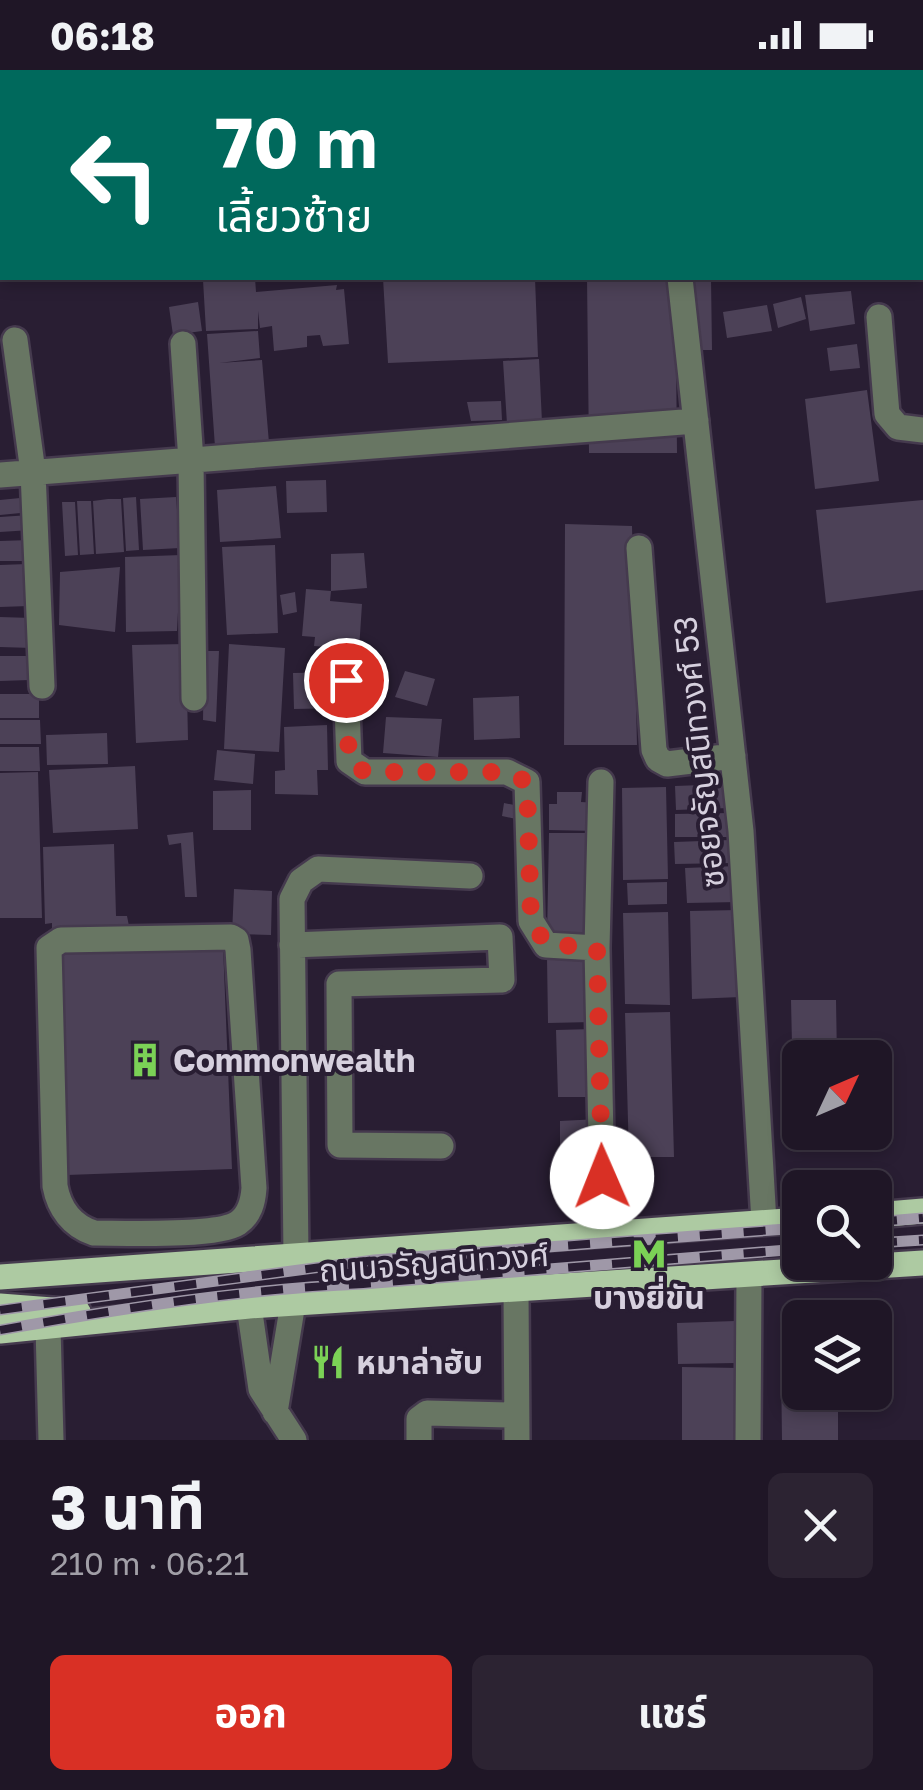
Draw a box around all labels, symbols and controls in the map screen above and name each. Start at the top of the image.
text: 06:18 [50,13,155,58]
text: 70 m [215,99,377,183]
icon: left [50,110,180,240]
text: เลี้ยวซ้าย [215,188,372,242]
street label: ซอยจรัญสนิทวงศ์ 53 [665,614,731,890]
pin [304,638,389,723]
icon: arrive [319,653,374,708]
north arrow [782,1040,892,1150]
map controls [782,1040,892,1410]
building icon: Commonwealth [126,1041,164,1079]
place label: Commonwealth [173,1041,415,1079]
position arrow [550,1125,654,1229]
button: search [782,1170,892,1280]
street label: ถนนจรัญสนิทวงศ์ [318,1235,550,1289]
metro station icon: บางยี่ขัน [630,1235,668,1273]
place label: บางยี่ขัน [593,1275,705,1316]
button: layers [782,1300,892,1410]
restaurant icon: หมาล่าฮับ [309,1343,347,1381]
place label: หมาล่าฮับ [356,1343,483,1381]
text: 3 นาที [50,1470,205,1542]
button: close [768,1473,873,1578]
text: 210 m · 06:21 [50,1544,249,1582]
button: ออก [50,1655,452,1770]
button: แชร์ [472,1655,873,1770]

